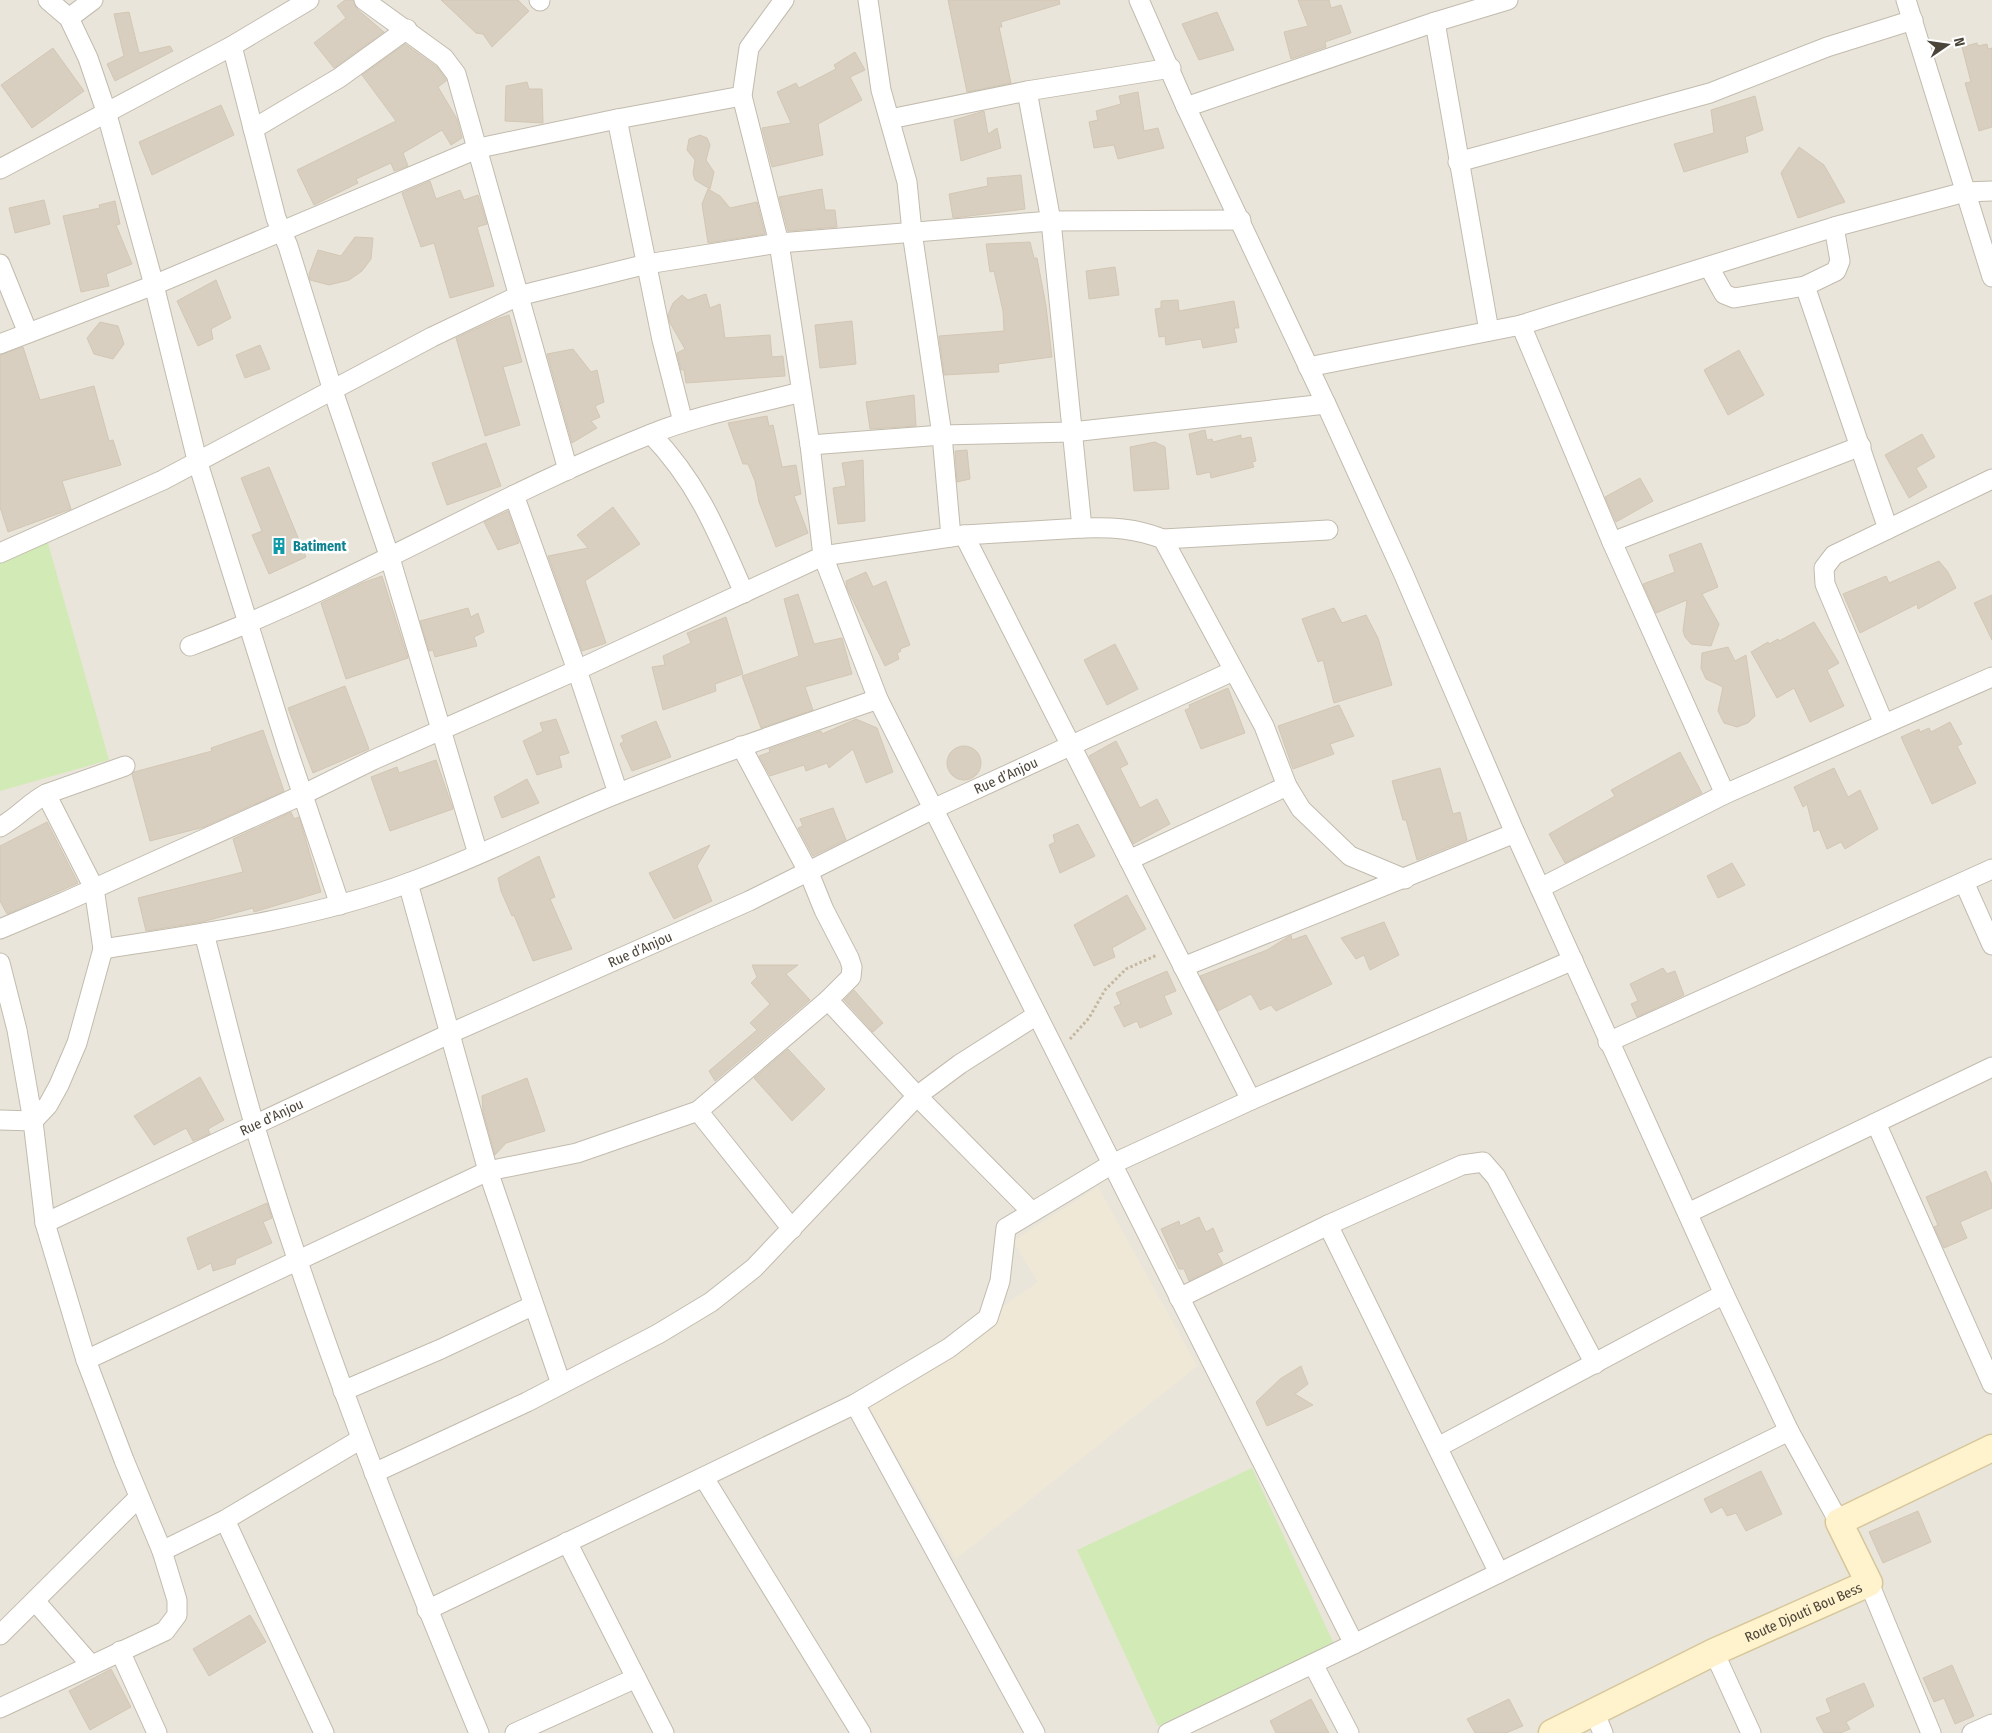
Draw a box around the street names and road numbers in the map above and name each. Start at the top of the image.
street label: Rue d’Anjou [971,754,1041,798]
street label: Rue d’Anjou [606,928,675,971]
street label: Rue d’Anjou [237,1095,306,1140]
street label: Route Djouti Bou Bess [1742,1579,1865,1646]

